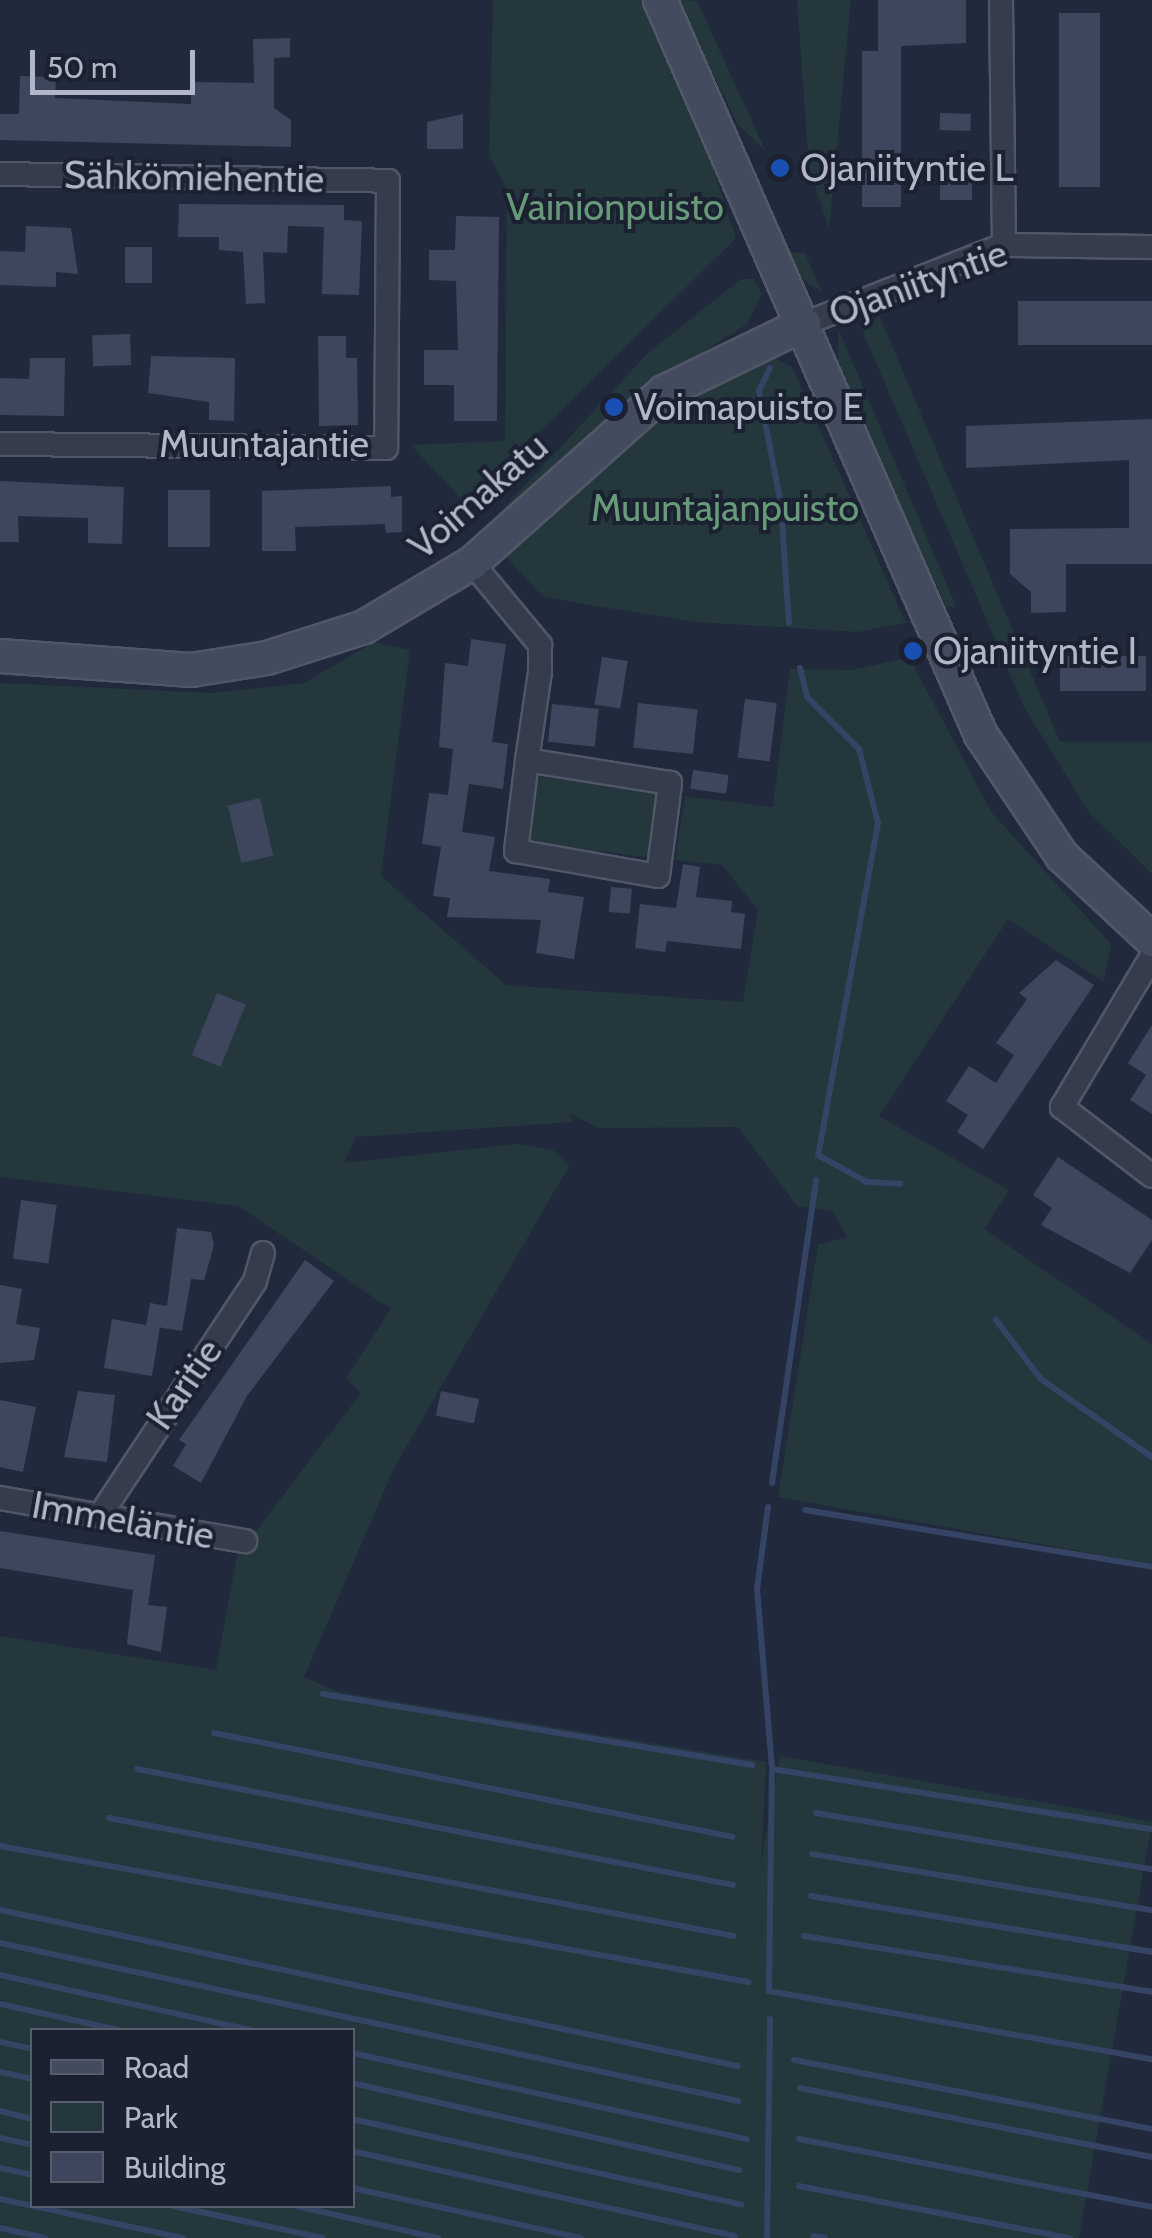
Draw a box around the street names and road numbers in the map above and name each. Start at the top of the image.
street label: Sähkömiehentie [63,152,325,202]
street label: Ojaniityntie [823,230,1013,336]
street label: Muuntajantie [159,421,369,467]
street label: Voimakatu [399,423,557,569]
street label: Karitie [137,1330,231,1438]
street label: Immeläntie [28,1482,218,1558]

